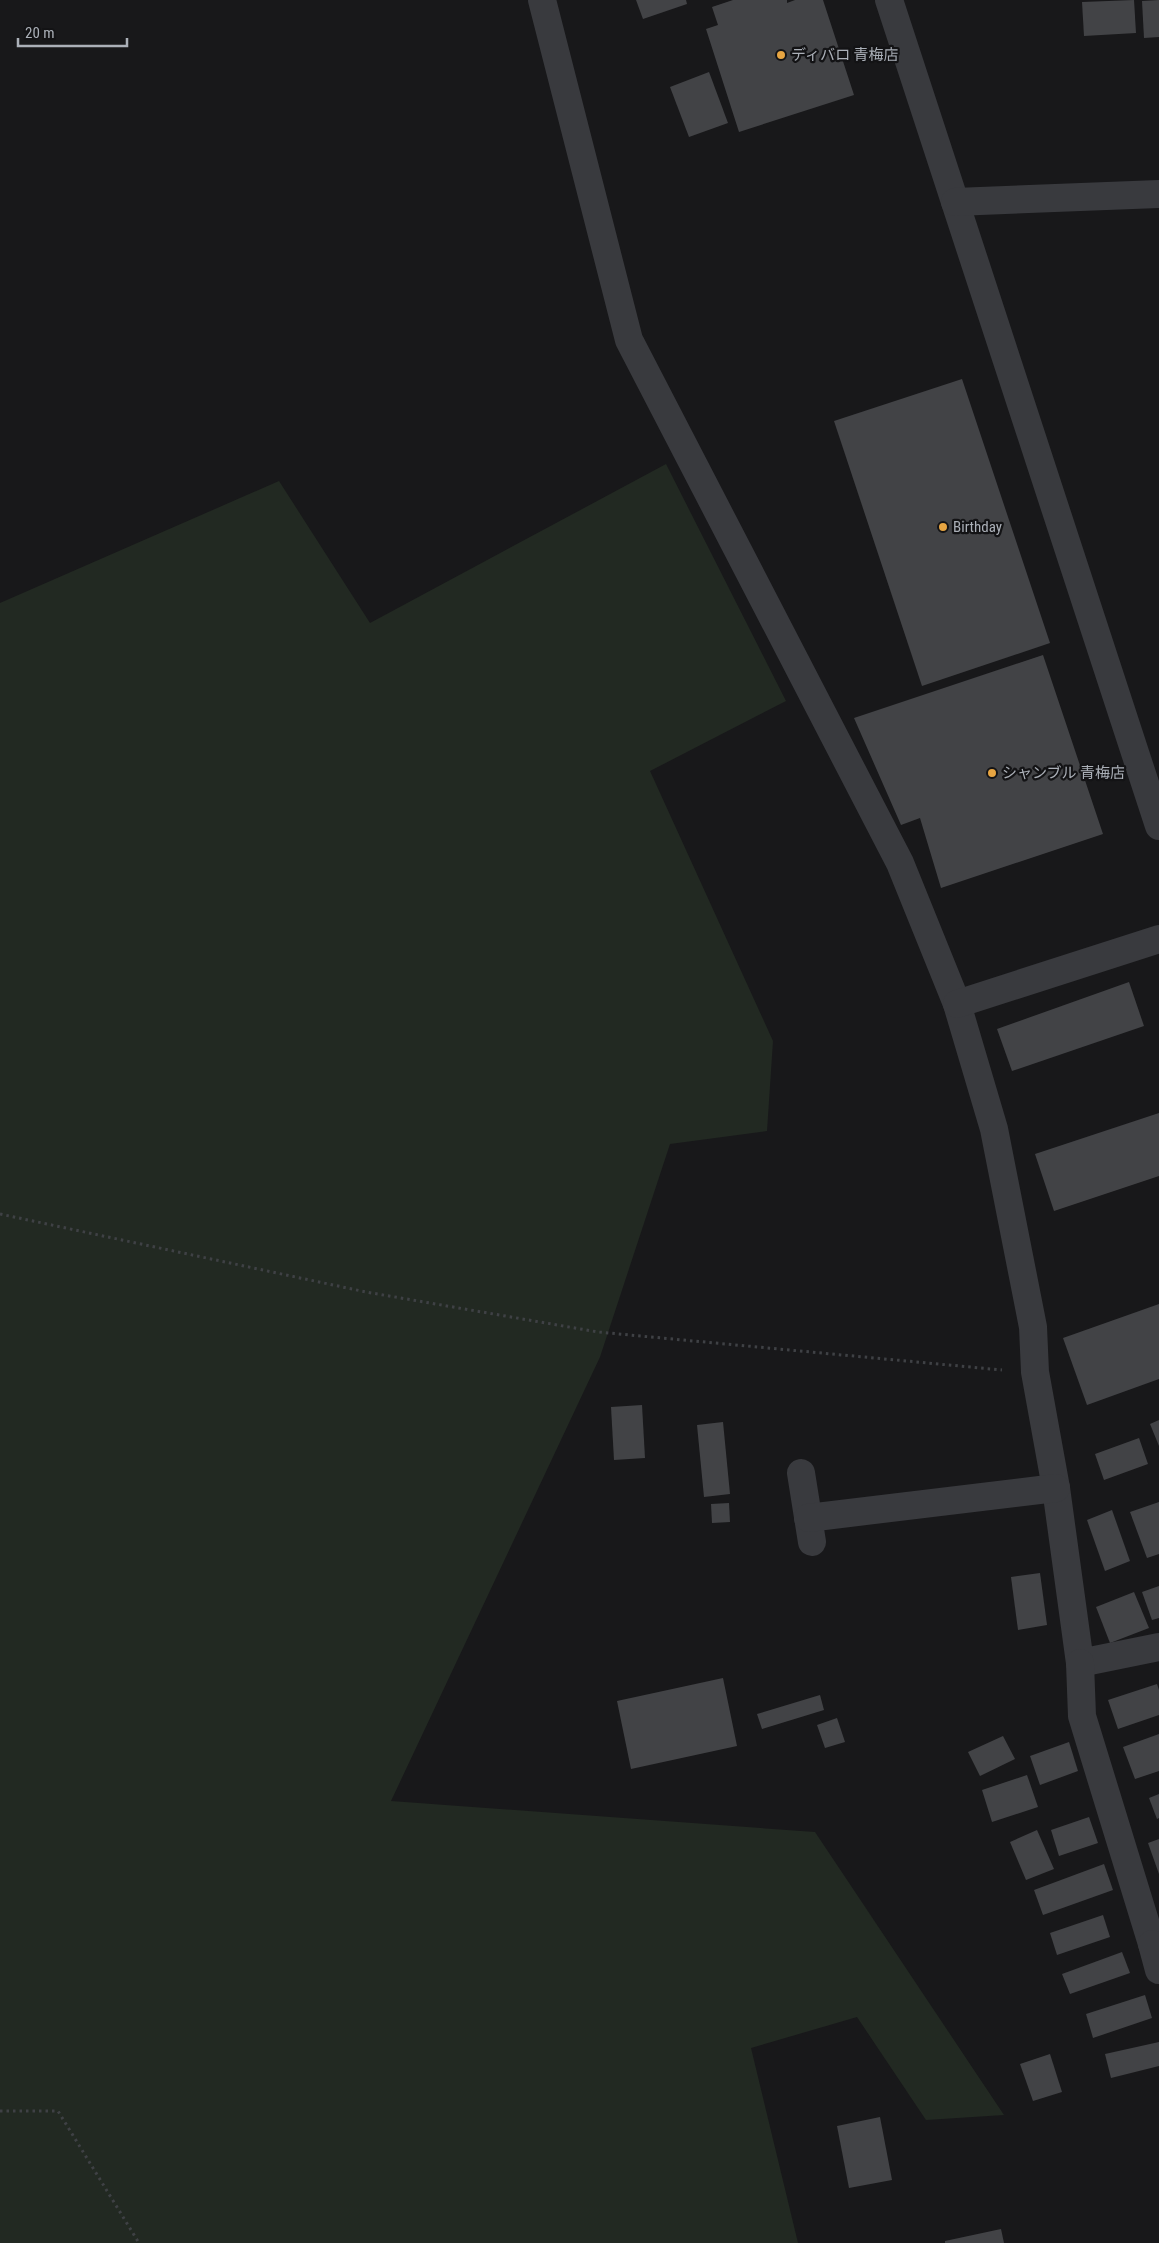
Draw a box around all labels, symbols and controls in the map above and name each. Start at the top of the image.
scale bar [18,15,126,47]
text: 20 m [25,24,55,42]
place label: ディバロ 青梅店 [791,46,898,64]
marker: ディバロ 青梅店 [775,49,787,61]
place label: Birthday [953,518,1002,536]
marker: Birthday [937,521,949,533]
place label: シャンブル 青梅店 [1002,764,1125,782]
marker: シャンブル 青梅店 [986,767,998,779]

